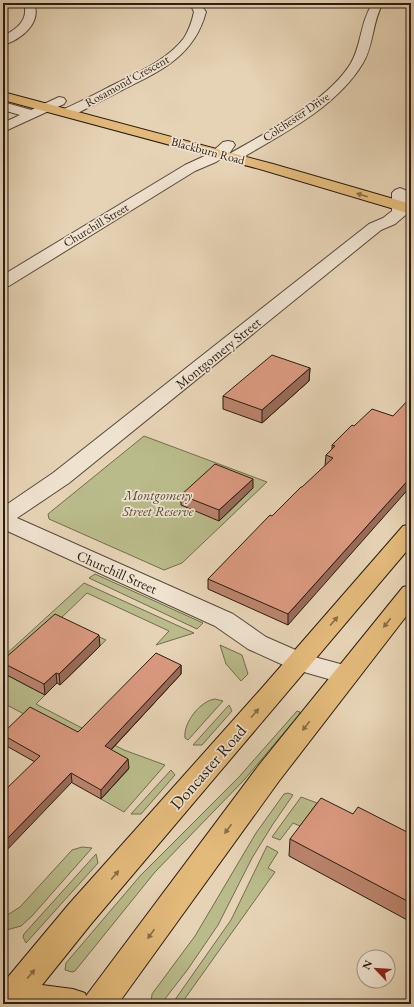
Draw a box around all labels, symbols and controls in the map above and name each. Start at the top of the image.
street label: Rosamond Crescent [82,51,172,111]
street label: Colchester Drive [259,89,333,145]
street label: Blackburn Road [169,133,247,169]
one-way arrow [356,191,368,197]
street label: Churchill Street [60,199,132,251]
street label: Montgomery Street [172,313,265,393]
park label: Montgomery Street Reserve [121,486,194,520]
street label: Churchill Street [74,546,160,598]
one-way arrow [329,616,338,626]
one-way arrow [382,618,391,629]
one-way arrow [251,708,260,719]
street label: Doncaster Road [165,720,251,814]
one-way arrow [302,720,311,731]
one-way arrow [224,824,232,835]
one-way arrow [110,869,119,880]
one-way arrow [147,929,155,939]
north arrow [356,949,396,989]
text: N [359,958,375,972]
one-way arrow [26,969,35,979]

